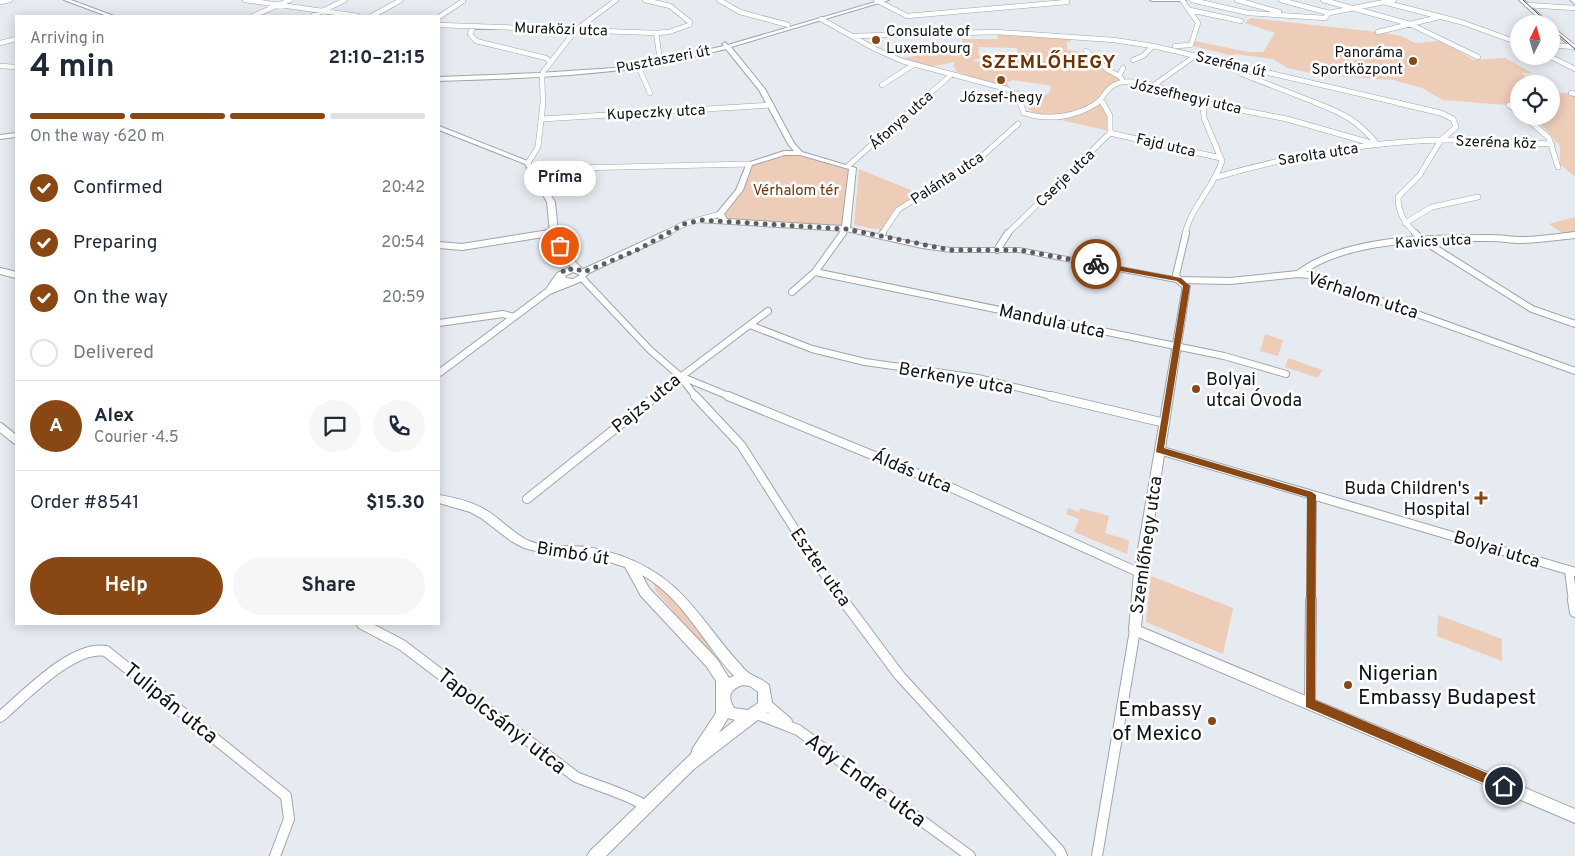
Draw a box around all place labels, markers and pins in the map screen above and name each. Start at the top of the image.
place label: Consulate of Luxembourg [886,23,971,59]
marker: Consulate of Luxembourg [870,34,882,46]
place label: Panoráma Sportközpont [1311,44,1403,80]
marker: Panoráma Sportközpont [1407,55,1419,67]
marker: József-hegy [995,74,1007,86]
place label: József-hegy [959,89,1043,108]
callout: Príma [524,161,596,196]
pin [539,225,581,267]
place label: Bolyai utcai Óvoda [1206,369,1302,413]
marker: Bolyai utcai Óvoda [1190,383,1202,395]
place label: Buda Children's Hospital [1344,478,1470,522]
marker: Buda Children's Hospital [1474,491,1488,505]
place label: Nigerian Embassy Budapest [1358,661,1536,712]
marker: Nigerian Embassy Budapest [1342,679,1354,691]
place label: Embassy of Mexico [1112,697,1202,748]
marker: Embassy of Mexico [1206,715,1218,727]
pin [1483,765,1525,807]

